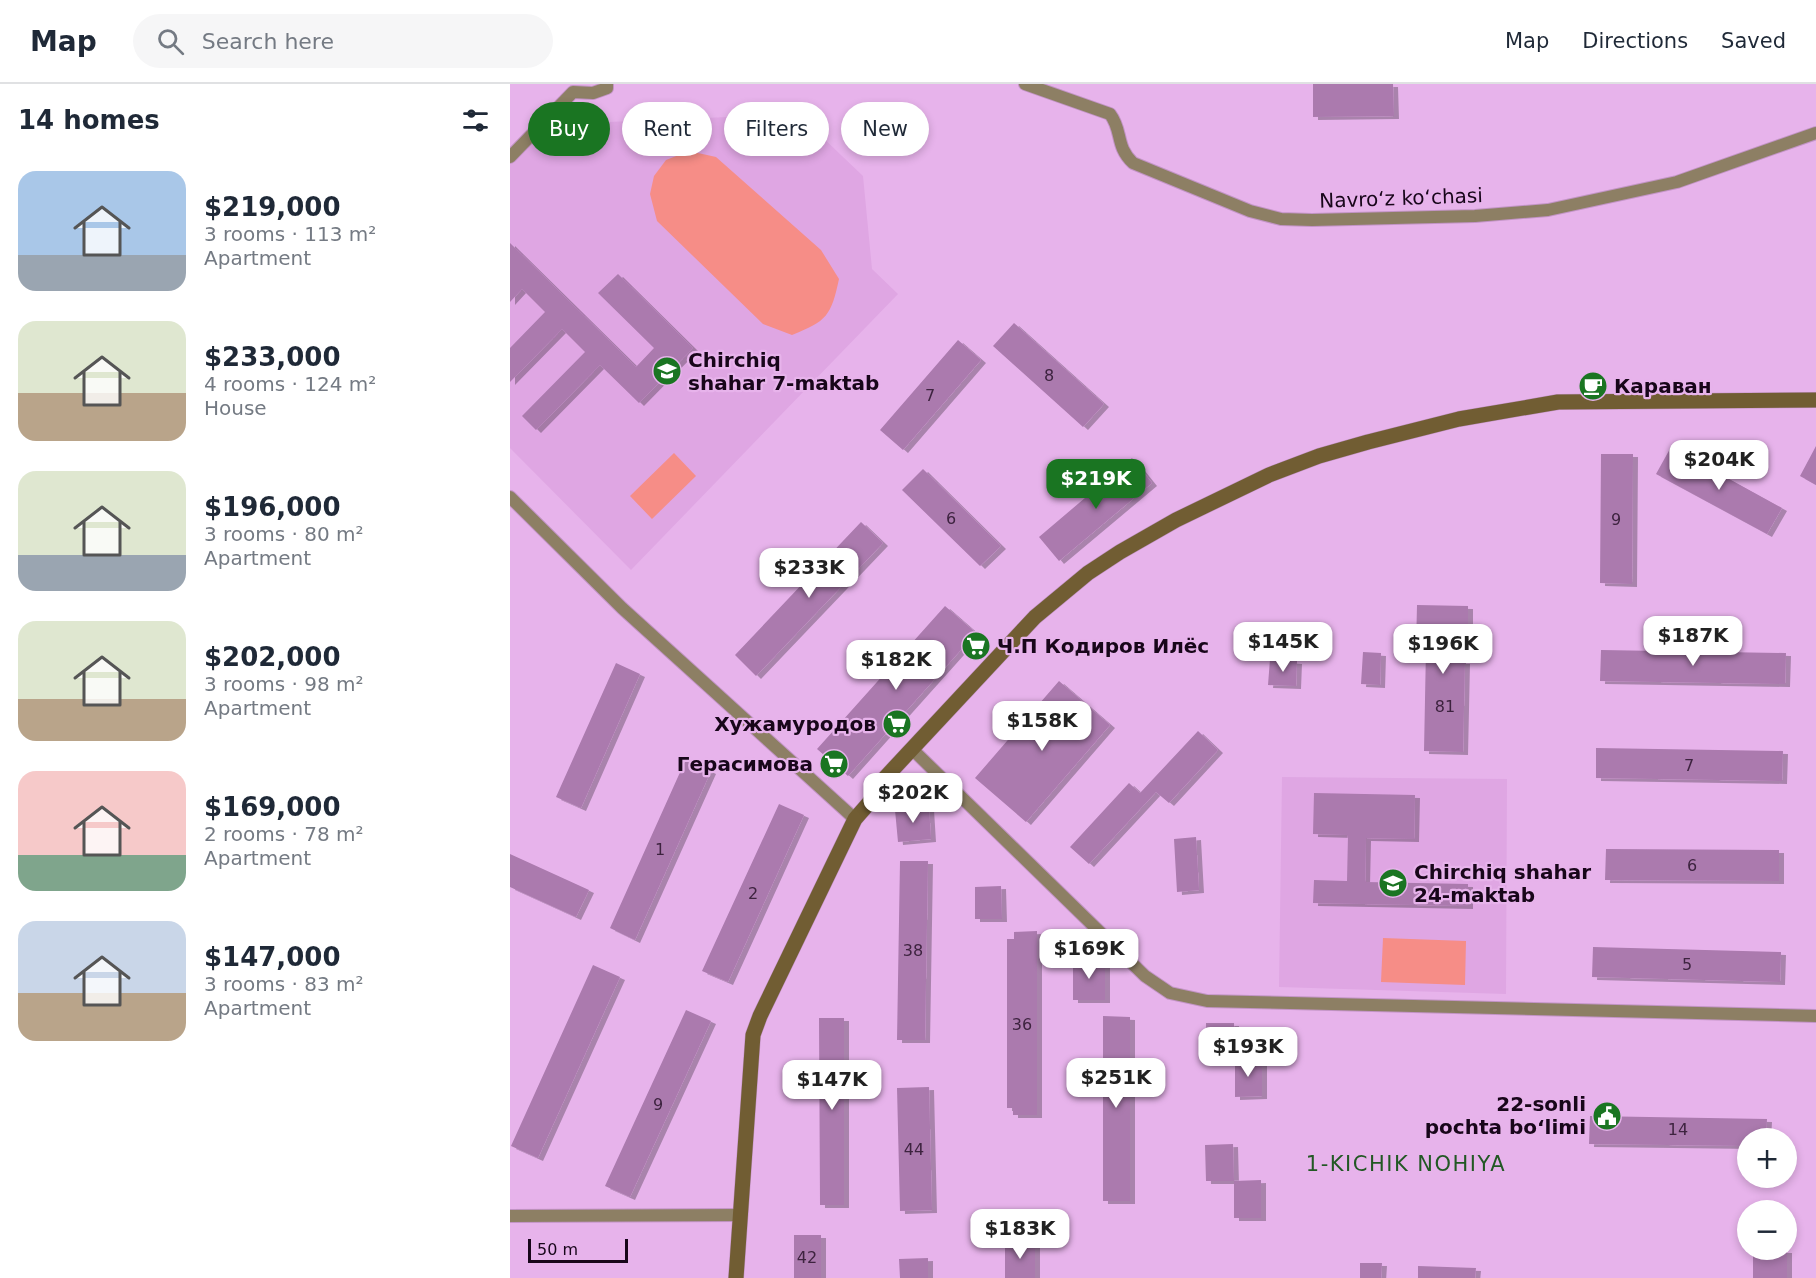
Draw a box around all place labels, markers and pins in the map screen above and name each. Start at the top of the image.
place label: Chirchiq shahar 7-maktab [688,348,879,395]
school or university icon: Chirchiq shahar 7-maktab [651,355,683,387]
cafe icon: Караван [1577,370,1609,402]
place label: Караван [1614,374,1712,398]
pin: $204K [1677,440,1761,491]
pin: $219K [1054,459,1138,510]
pin: $233K [767,548,851,599]
pin: $187K [1651,616,1735,667]
pin: $145K [1241,622,1325,673]
pin: $196K [1401,624,1485,675]
supermarket icon: Ч.П Кодиров Илёс [960,630,992,662]
place label: Ч.П Кодиров Илёс [997,634,1209,658]
pin: $182K [854,640,938,691]
pin: $158K [1000,701,1084,752]
supermarket icon: Хужамуродов [881,708,913,740]
place label: Хужамуродов [714,712,876,736]
supermarket icon: Герасимова [818,748,850,780]
place label: Герасимова [677,752,813,776]
pin: $202K [871,773,955,824]
place label: Chirchiq shahar 24-maktab [1414,860,1591,907]
school or university icon: Chirchiq shahar 24-maktab [1377,867,1409,899]
pin: $169K [1047,929,1131,980]
pin: $193K [1206,1027,1290,1078]
pin: $251K [1074,1058,1158,1109]
pin: $147K [790,1060,874,1111]
place label: 22-sonli pochta bo‘limi [1425,1092,1586,1139]
public building icon: 22-sonli pochta bo‘limi [1591,1100,1623,1132]
pin: $183K [978,1209,1062,1260]

